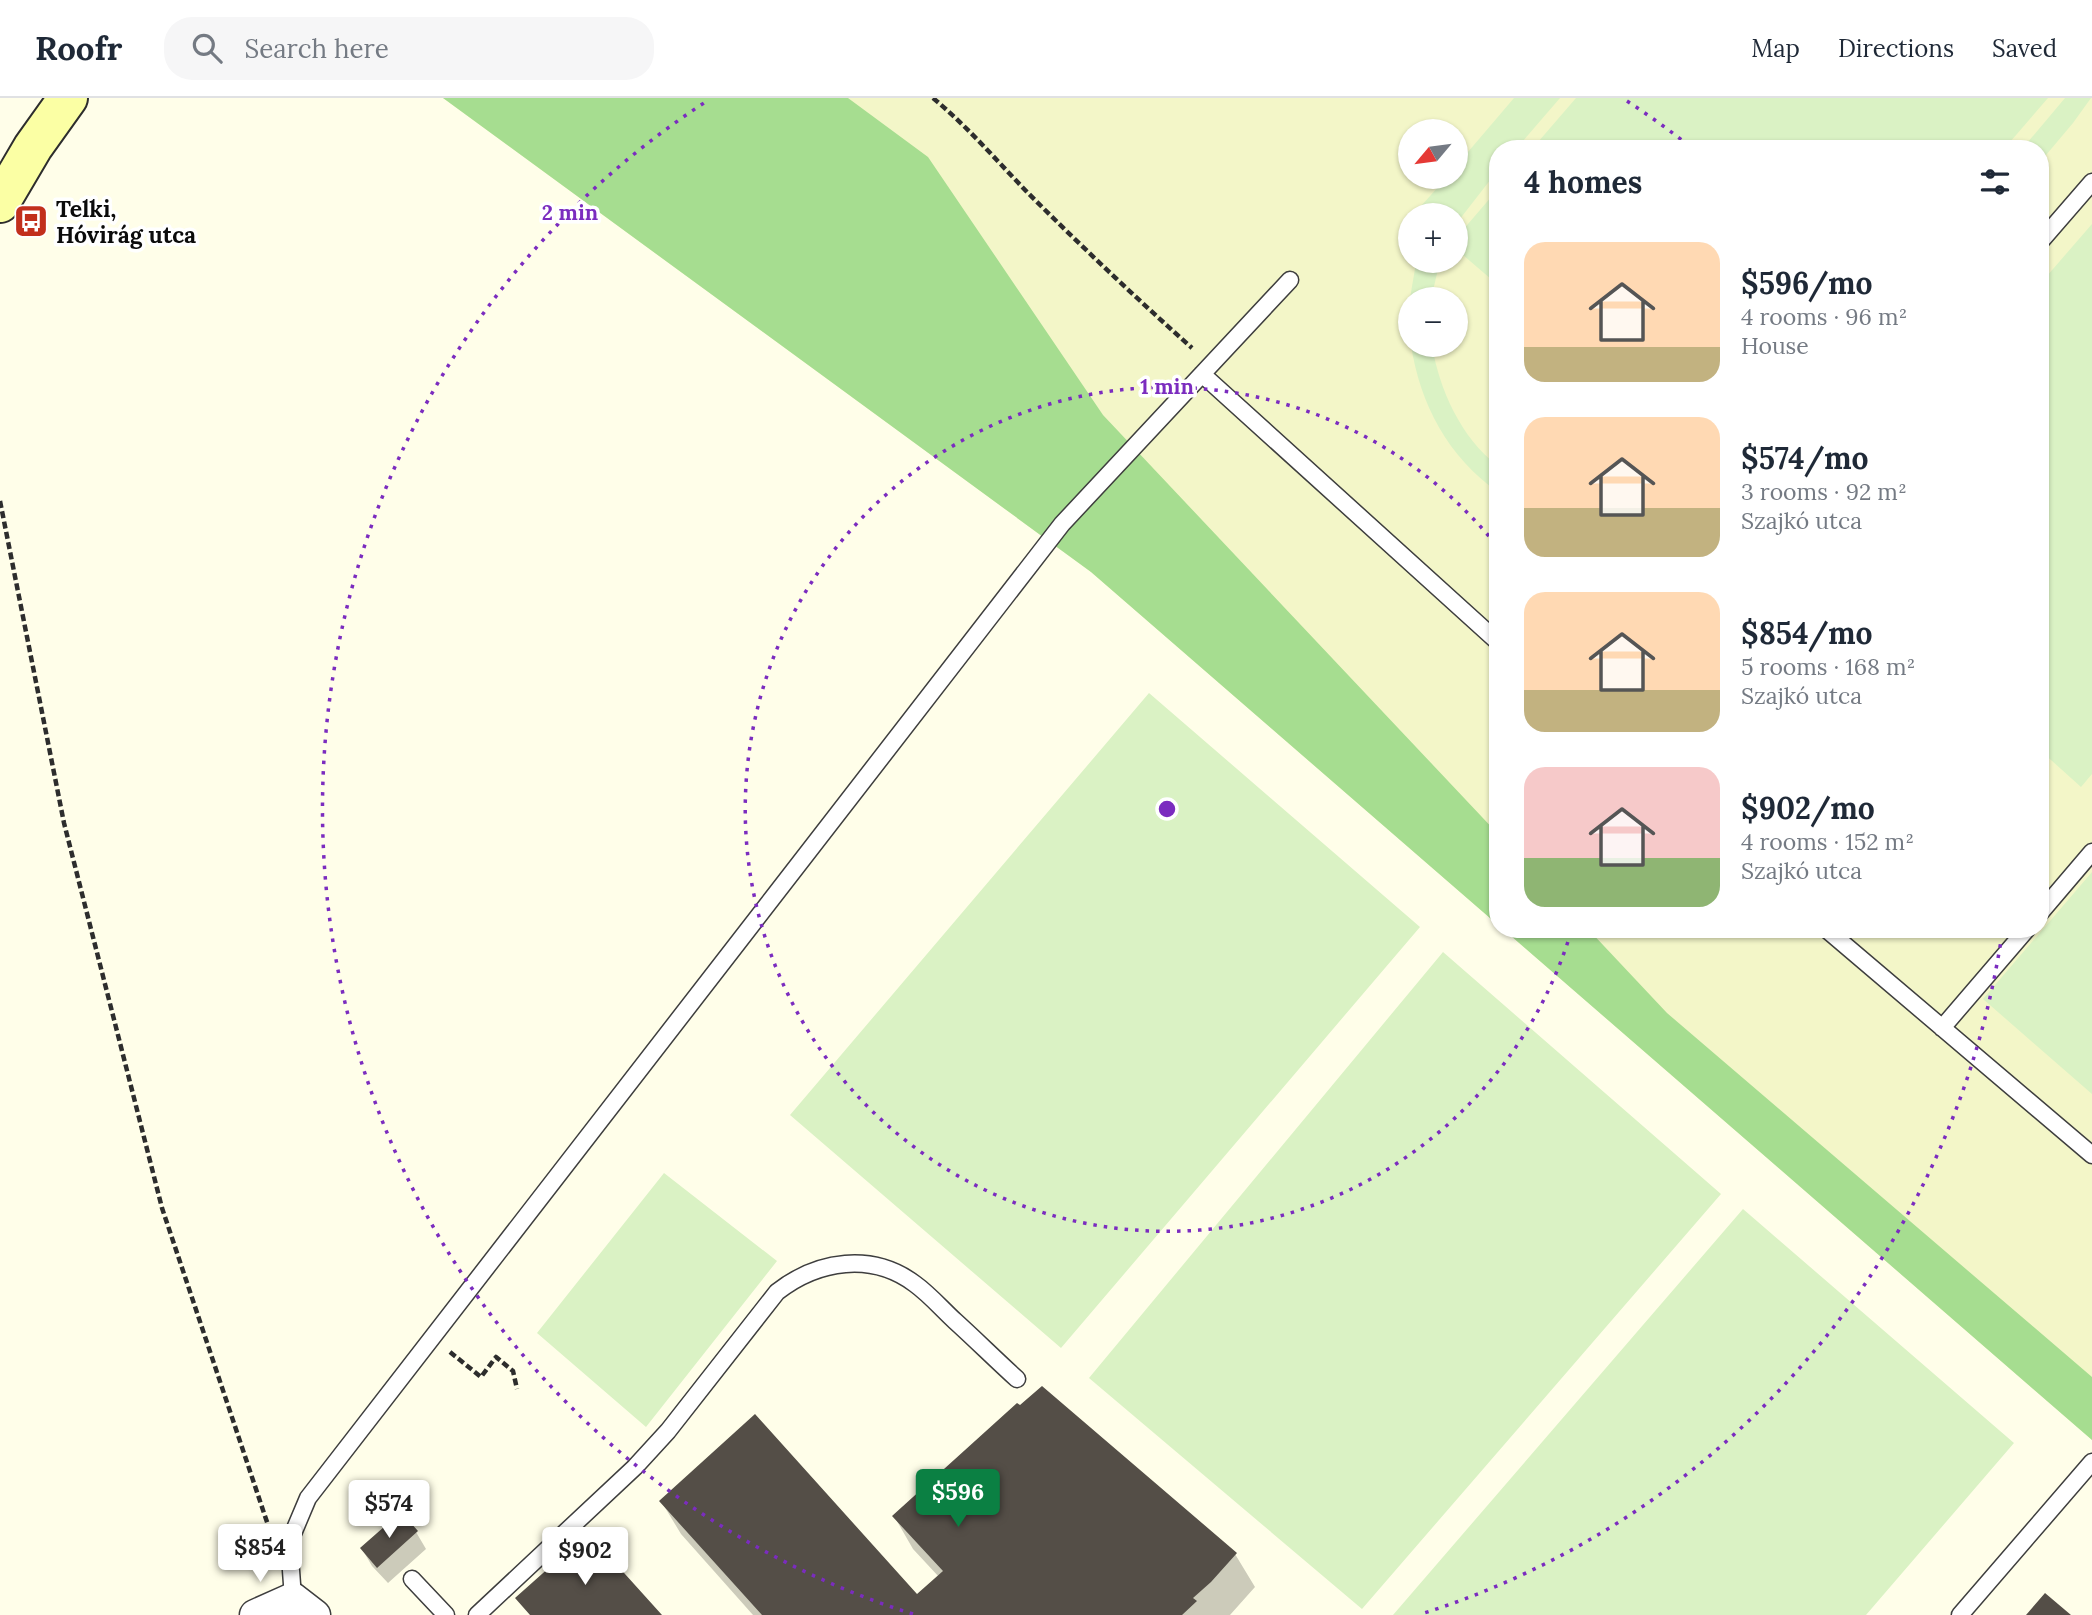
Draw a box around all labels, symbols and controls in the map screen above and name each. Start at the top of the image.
search box [164,17,654,80]
text: Roofr [35,27,122,69]
icon: search [188,29,226,67]
text: Search here [244,32,389,65]
text: Map [1751,33,1800,64]
text: Directions [1838,33,1954,64]
text: Saved [1992,33,2057,64]
north arrow [1398,119,1468,189]
map controls [1398,119,1468,357]
text: 4 homes [1524,163,1642,201]
icon: filters [1976,163,2014,201]
place label: Telki, Hóvirág utca [56,194,196,249]
text: 2 min [542,199,598,226]
bus stop icon: Telki, Hóvirág utca [12,202,50,240]
button: + [1398,203,1468,273]
text: $596/mo [1741,264,1873,302]
icon: home [1580,270,1664,354]
button: − [1398,287,1468,357]
text: 4 rooms · 96 m² [1741,302,1907,331]
text: House [1741,331,1809,360]
text: 1 min [1140,373,1194,400]
text: $574/mo [1741,439,1868,477]
icon: home [1580,445,1664,529]
text: 3 rooms · 92 m² [1741,477,1907,506]
text: Szajkó utca [1741,506,1862,535]
text: $854/mo [1741,614,1872,652]
icon: home [1580,620,1664,704]
text: 5 rooms · 168 m² [1741,652,1915,681]
text: Szajkó utca [1741,681,1862,710]
text: $902/mo [1741,789,1875,827]
icon: home [1580,795,1664,879]
centre of rings [1155,797,1179,821]
text: 4 rooms · 152 m² [1741,827,1914,856]
text: Szajkó utca [1741,856,1862,885]
pin: $596 [917,1470,999,1529]
text: $596 [932,1477,984,1506]
pin: $574 [348,1480,430,1540]
text: $574 [365,1488,413,1517]
pin: $854 [219,1524,301,1584]
pin: $902 [544,1528,626,1587]
text: $854 [234,1532,286,1561]
text: $902 [558,1535,612,1564]

